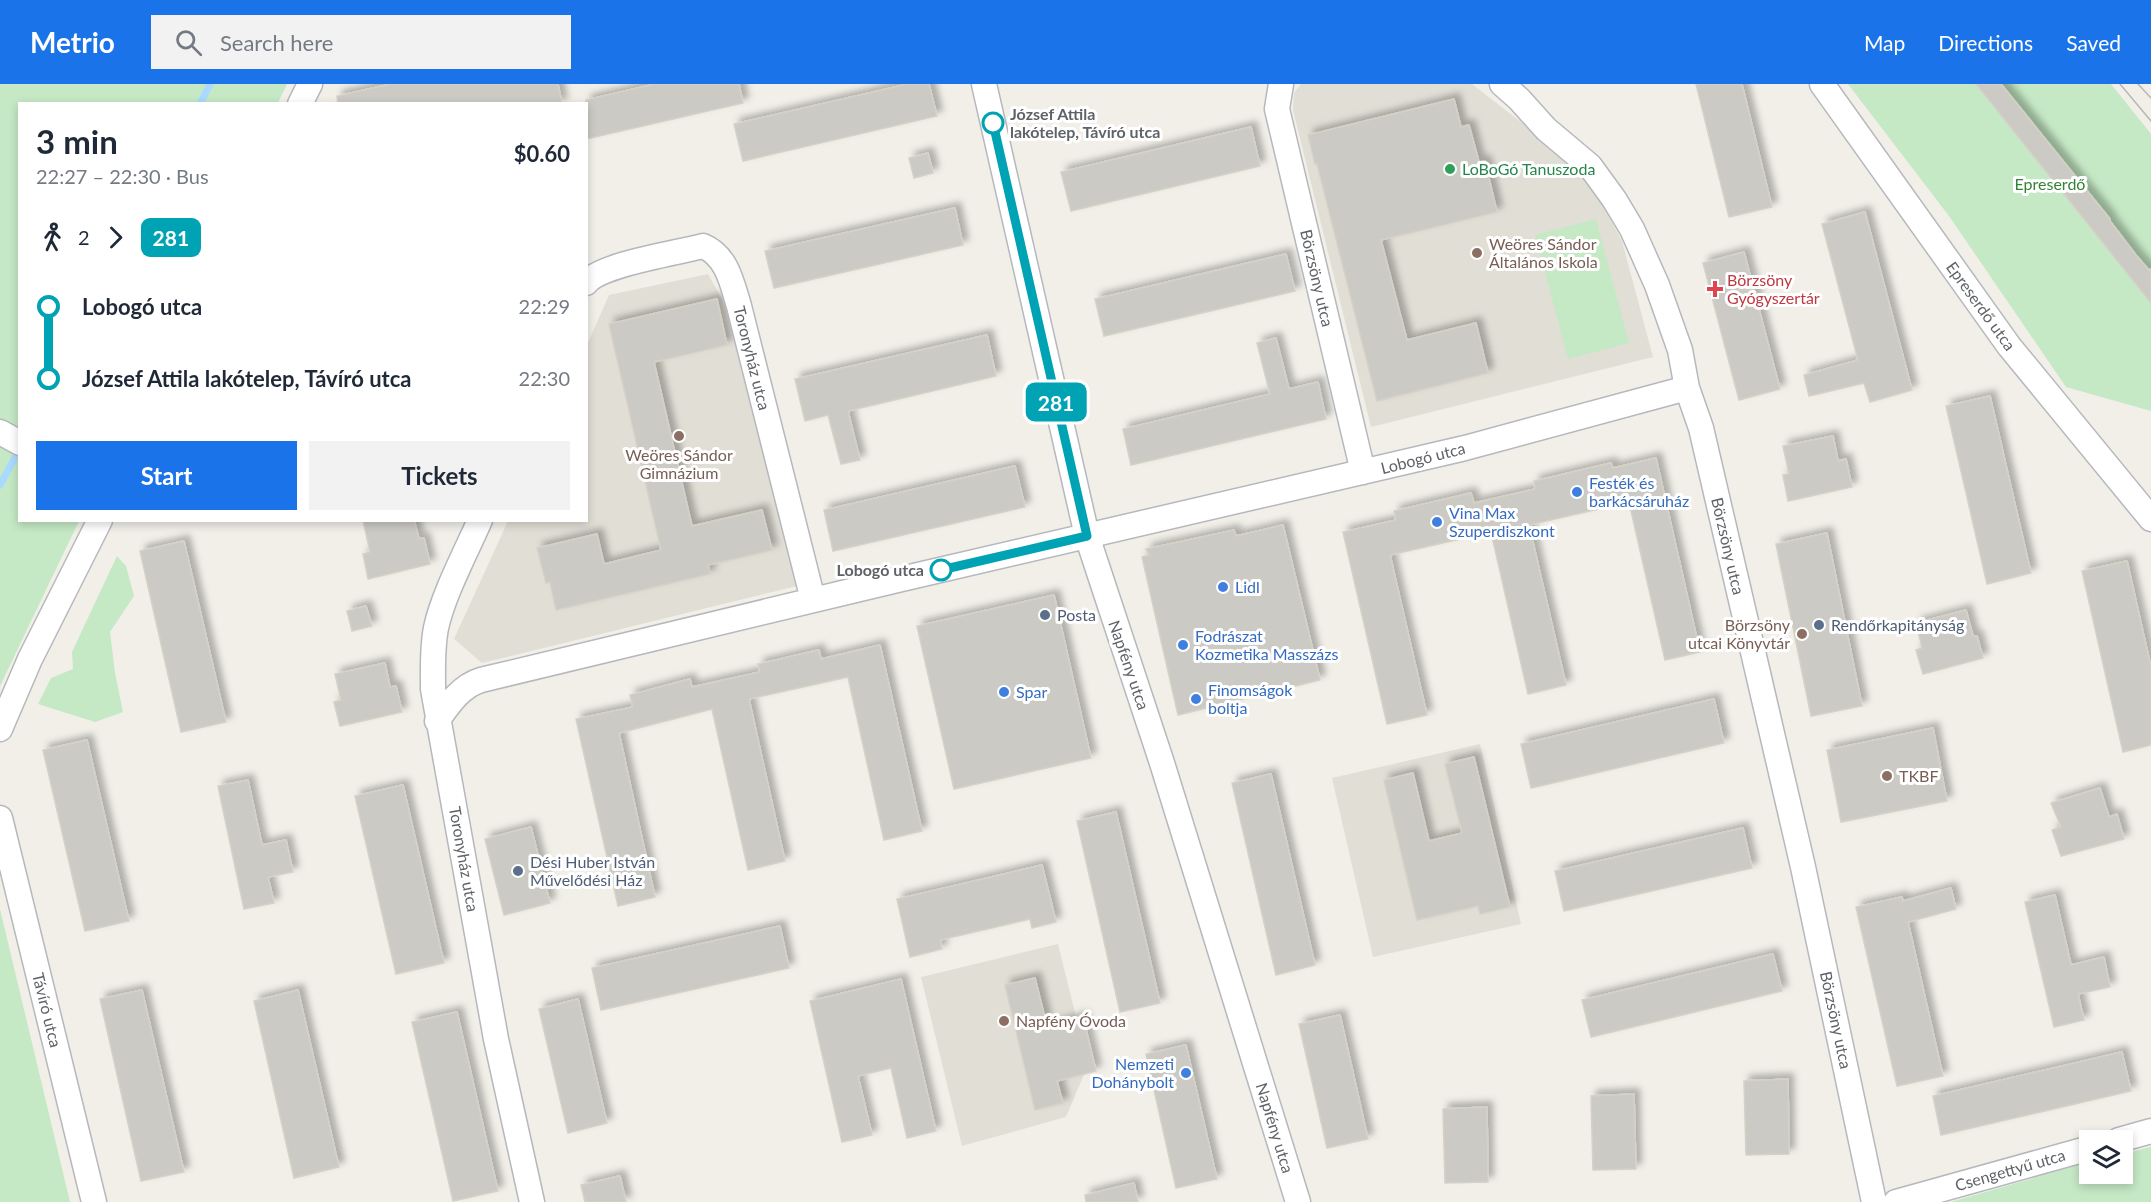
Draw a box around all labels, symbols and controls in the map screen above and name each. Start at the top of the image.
search box [151,15,571,69]
text: Metrio [30,25,115,59]
icon: search [172,26,205,59]
text: Search here [220,29,333,56]
text: Map [1864,30,1905,55]
text: Directions [1938,30,2033,55]
text: Saved [2066,30,2121,55]
place label: József Attila lakótelep, Távíró utca [1010,104,1160,141]
marker: József Attila lakótelep, Távíró utca [982,112,1004,134]
text: 3 min [36,121,118,161]
text: $0.60 [514,140,570,167]
place label: LoBoGó Tanuszoda [1462,159,1595,178]
marker: LoBoGó Tanuszoda [1443,162,1457,176]
text: 22:27 – 22:30 · Bus [36,164,209,188]
park label: Epreserdő [2015,174,2085,193]
icon: walk [36,221,69,254]
icon: forward [99,221,132,254]
text: 2 [78,225,90,249]
text: 281 [153,225,189,250]
street label: Börzsöny utca [1297,227,1338,328]
place label: Weöres Sándor Általános Iskola [1489,234,1598,271]
marker: Weöres Sándor Általános Iskola [1470,246,1484,260]
street label: Epreserdő utca [1943,258,2020,354]
place label: Börzsöny Gyógyszertár [1727,270,1820,307]
marker: Börzsöny Gyógyszertár [1708,282,1722,296]
text: Lobogó utca [82,293,202,320]
text: 22:29 [519,294,570,318]
street label: Toronyház utca [730,304,775,412]
text: József Attila lakótelep, Távíró utca [82,365,411,392]
text: 22:30 [519,366,570,390]
line badge: 281 [1022,382,1090,422]
text: 281 [1038,390,1074,415]
marker: Weöres Sándor Gimnázium [672,429,686,443]
street label: Lobogó utca [1379,438,1467,477]
button: Start [36,441,297,510]
button: Tickets [309,441,570,510]
place label: Weöres Sándor Gimnázium [625,445,733,482]
place label: Festék és barkácsáruház [1589,473,1689,510]
marker: Festék és barkácsáruház [1570,485,1584,499]
street label: Börzsöny utca [1708,495,1749,596]
place label: Vina Max Szuperdiszkont [1449,503,1555,540]
marker: Vina Max Szuperdiszkont [1430,515,1444,529]
marker: Lobogó utca [930,559,952,581]
place label: Lobogó utca [837,560,924,579]
place label: Lidl [1235,577,1260,596]
marker: Lidl [1216,580,1230,594]
place label: Posta [1057,605,1096,624]
marker: Posta [1038,608,1052,622]
place label: Börzsöny utcai Könyvtár [1688,615,1791,652]
place label: Rendőrkapitányság [1831,615,1964,634]
street label: Napfény utca [1105,618,1154,712]
marker: Rendőrkapitányság [1812,618,1826,632]
place label: Fodrászat Kozmetika Masszázs [1195,626,1339,663]
marker: Börzsöny utcai Könyvtár [1795,627,1809,641]
marker: Fodrászat Kozmetika Masszázs [1176,638,1190,652]
place label: Finomságok boltja [1208,680,1293,717]
place label: Spar [1016,682,1047,701]
marker: Spar [997,685,1011,699]
marker: Finomságok boltja [1189,692,1203,706]
place label: TKBF [1899,766,1938,785]
marker: TKBF [1880,769,1894,783]
street label: Toronyház utca [446,805,483,913]
place label: Dési Huber István Művelődési Ház [530,852,655,889]
marker: Dési Huber István Művelődési Ház [511,864,525,878]
street label: Börzsöny utca [1817,969,1856,1070]
street label: Távíró utca [29,971,66,1049]
place label: Napfény Óvoda [1016,1011,1126,1030]
marker: Napfény Óvoda [997,1014,1011,1028]
place label: Nemzeti Dohánybolt [1091,1054,1174,1091]
marker: Nemzeti Dohánybolt [1179,1066,1193,1080]
street label: Napfény utca [1253,1080,1298,1175]
map controls [2079,1130,2133,1184]
button: layers [2079,1130,2133,1184]
street label: Csengettyű utca [1952,1145,2067,1194]

